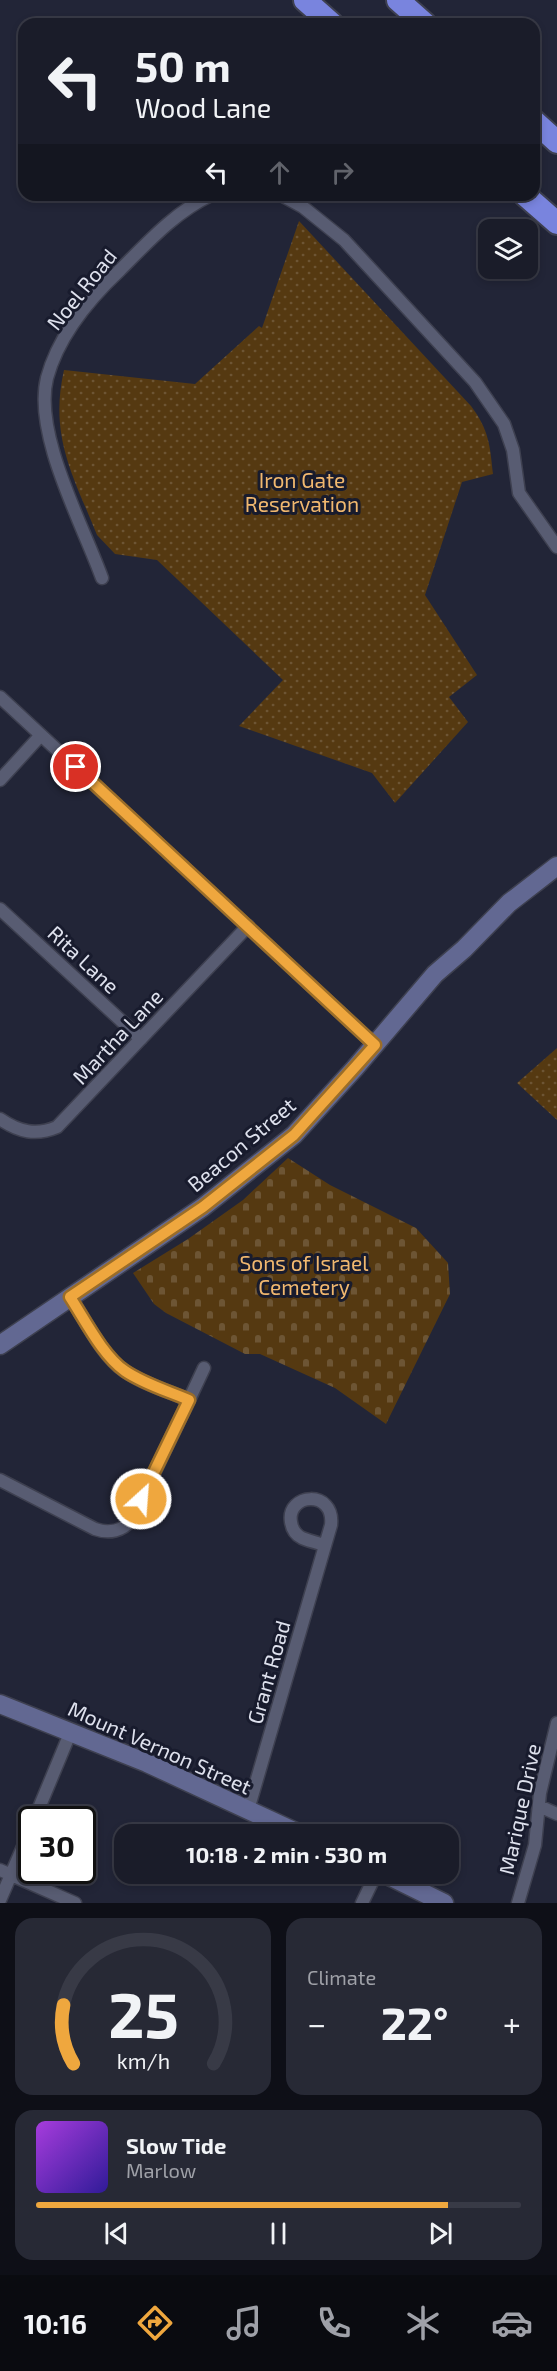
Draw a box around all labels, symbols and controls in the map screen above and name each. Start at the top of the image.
text: 50 m [135,40,231,90]
icon: left [36,42,114,120]
text: Wood Lane [135,91,271,123]
icon: left [200,156,233,189]
icon: ahead [263,156,296,189]
icon: right [326,156,359,189]
map controls [478,219,538,279]
button: layers [478,219,538,279]
street label: Noel Road [41,244,121,334]
park label: Iron Gate Reservation [245,467,359,516]
pin [50,741,101,792]
icon: arrive [59,750,92,783]
street label: Rita Lane [43,920,125,998]
street label: Martha Lane [67,983,167,1089]
street label: Beacon Street [182,1092,300,1196]
park label: Sons of Israel Cemetery [239,1250,369,1299]
position arrow [109,1467,173,1531]
street label: Grant Road [241,1617,295,1727]
street label: Mount Vernon Street [65,1695,255,1799]
street label: Marique Drive [493,1741,545,1877]
speed limit sign: 30 [18,1806,96,1884]
text: 10:18 · 2 min · 530 m [186,1841,387,1867]
text: Climate [307,1965,376,1989]
text: 25 [108,1976,178,2051]
text: 22° [381,1995,448,2049]
text: − [307,2003,326,2043]
text: + [503,2003,521,2043]
text: km/h [116,2048,170,2073]
text: Slow Tide [126,2132,226,2158]
text: Marlow [126,2158,196,2182]
icon: previous [100,2217,133,2250]
icon: pause [262,2217,295,2250]
icon: next [424,2217,457,2250]
icon: directions [134,2302,176,2344]
icon: music [223,2302,265,2344]
icon: phone [313,2302,355,2344]
icon: climate [402,2302,444,2344]
icon: car [491,2302,533,2344]
text: 10:16 [24,2307,87,2339]

